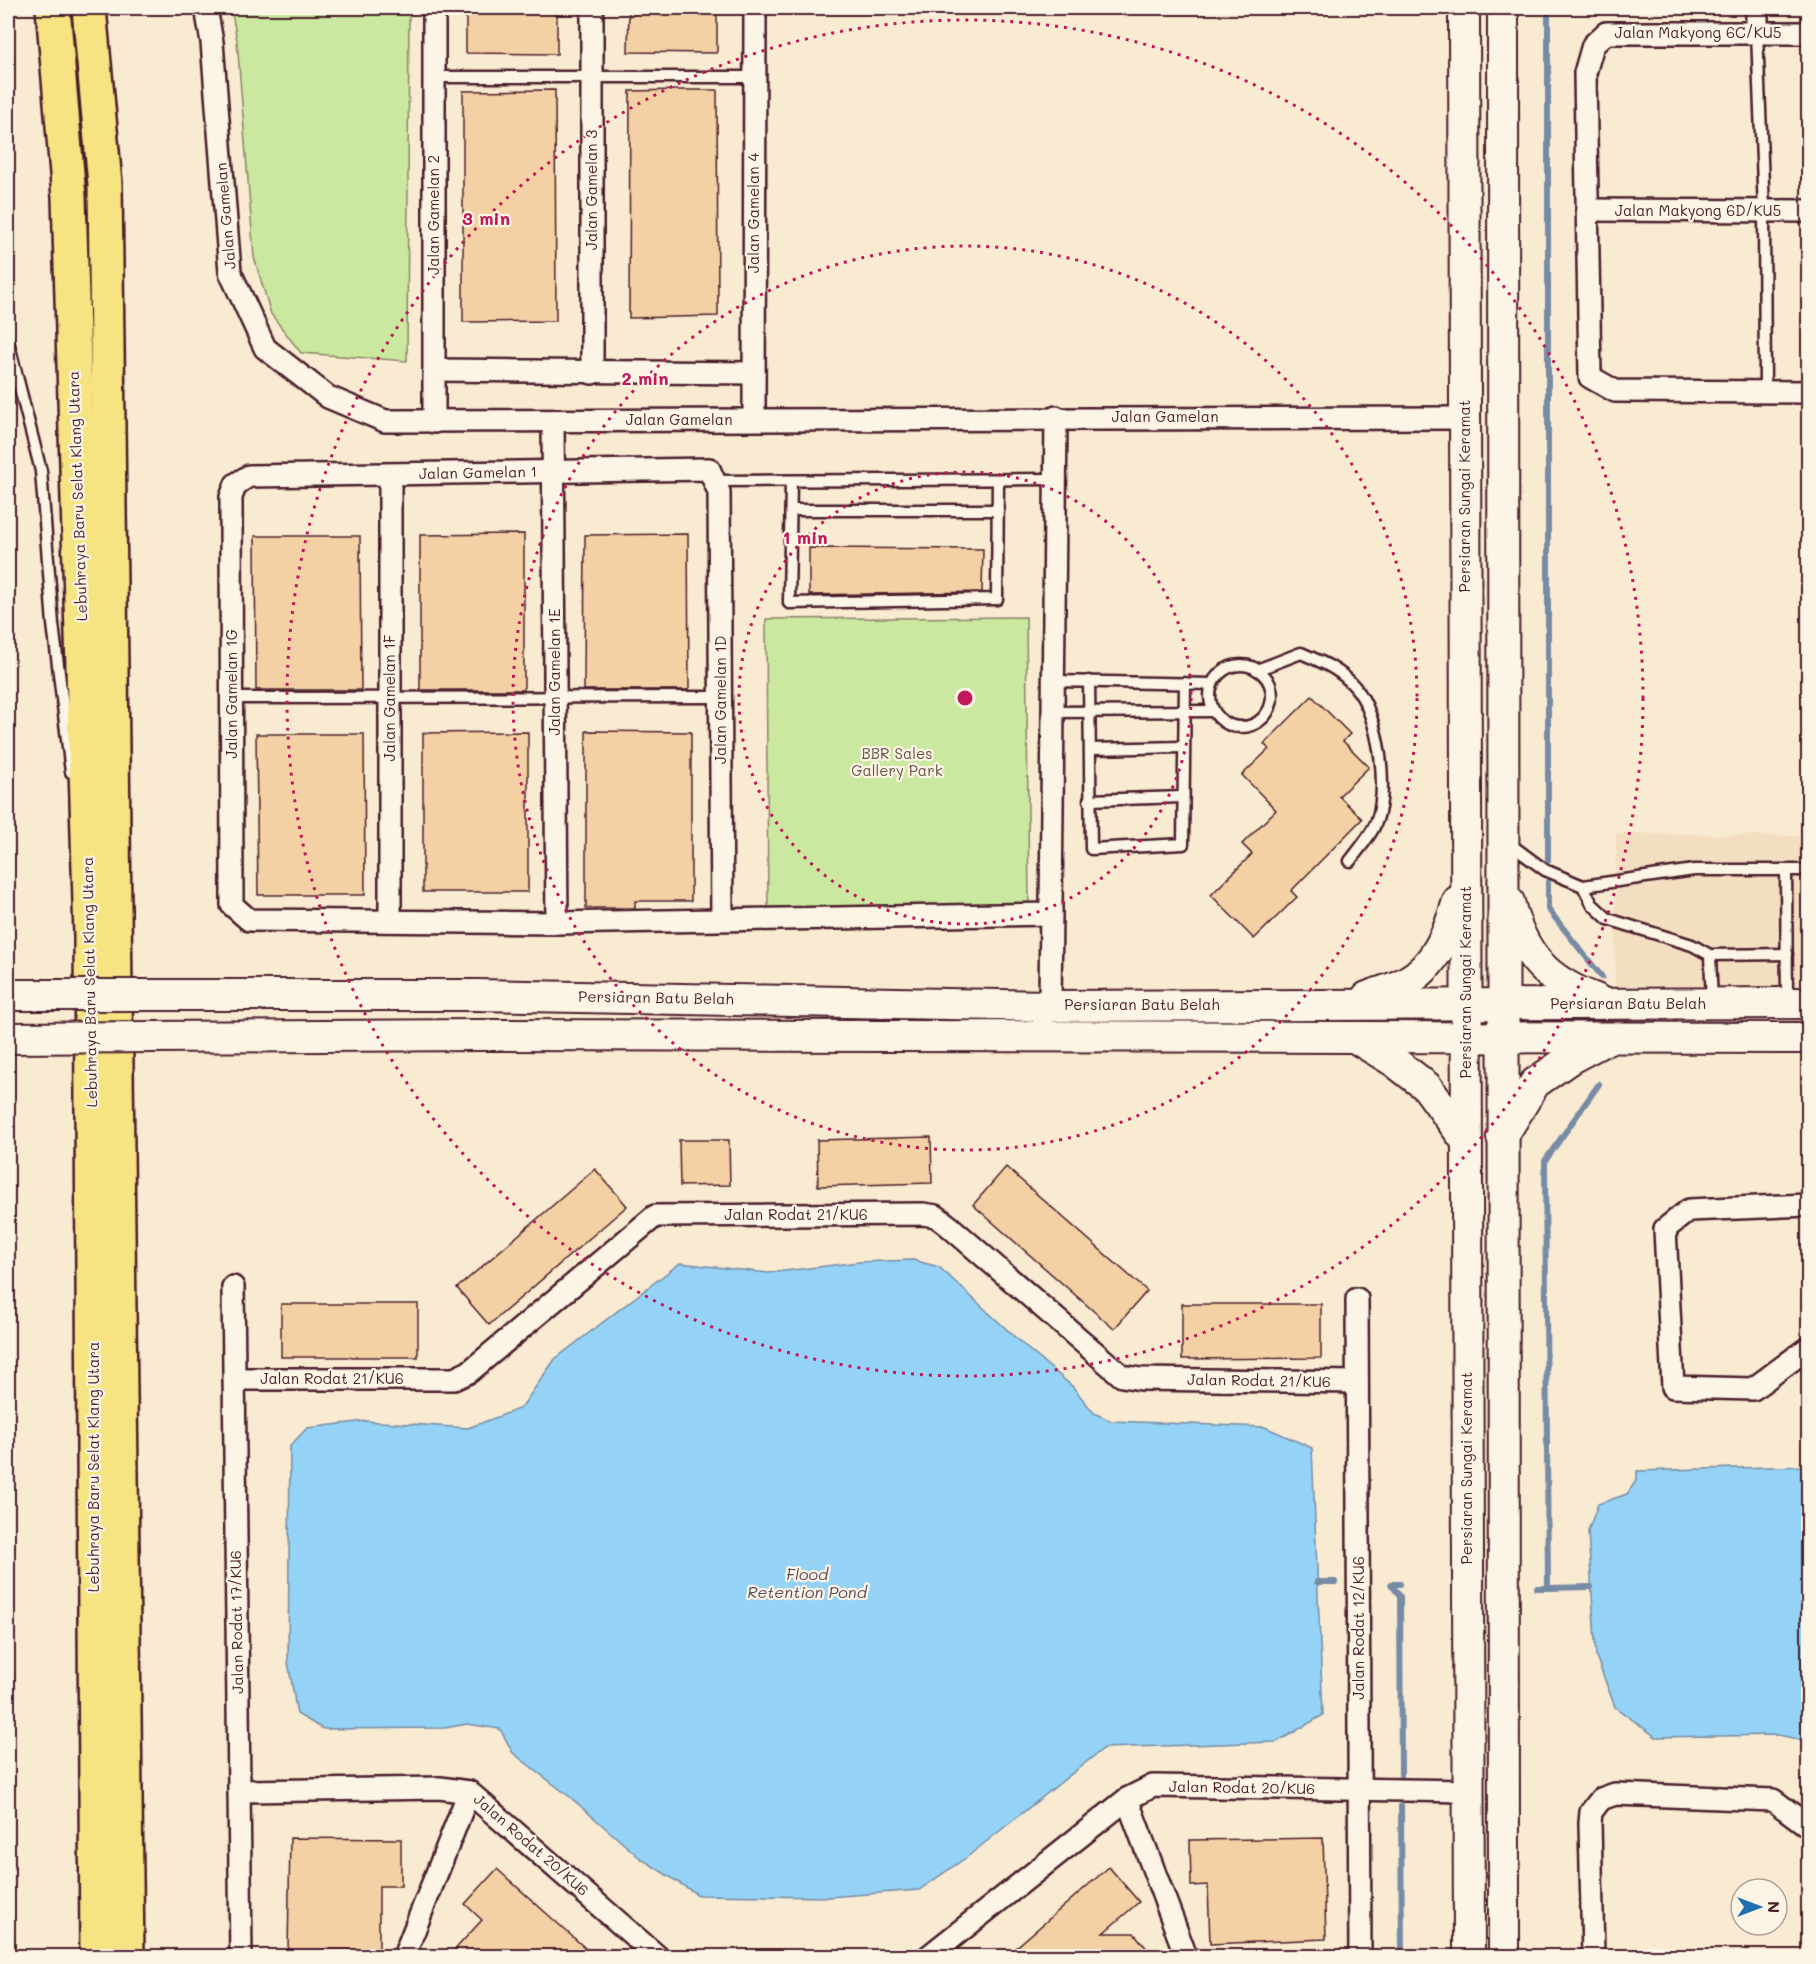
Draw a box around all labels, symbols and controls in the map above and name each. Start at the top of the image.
street label: Jalan Makyong 6C/KU5 [1614,22,1782,42]
street label: Jalan Gamelan 3 [581,130,601,250]
street label: Jalan Gamelan 4 [743,153,763,273]
street label: Jalan Gamelan 2 [423,155,443,275]
street label: Jalan Gamelan [210,162,240,270]
street label: Jalan Makyong 6D/KU5 [1615,200,1781,220]
text: 3 min [462,206,510,230]
text: 2 min [621,366,669,390]
street label: Lebuhraya Baru Selat Klang Utara [63,370,91,622]
street label: Persiaran Sungai Keramat [1454,400,1474,592]
street label: Jalan Gamelan [1112,406,1218,426]
street label: Jalan Gamelan [626,409,732,429]
street label: Jalan Gamelan 1 [419,461,537,483]
text: 1 min [782,525,828,549]
street label: Jalan Gamelan 1E [544,608,564,736]
street label: Jalan Gamelan 1G [221,629,241,759]
street label: Jalan Gamelan 1F [379,635,399,761]
street label: Jalan Gamelan 1D [710,636,730,764]
centre of rings [955,688,975,708]
park label: BBR Sales Gallery Park [851,743,943,780]
street label: Lebuhraya Baru Selat Klang Utara [77,857,101,1107]
street label: Persiaran Sungai Keramat [1455,886,1475,1078]
street label: Persiaran Batu Belah [578,986,734,1008]
street label: Persiaran Batu Belah [1550,993,1706,1013]
street label: Persiaran Batu Belah [1064,994,1220,1014]
street label: Jalan Rodat 21/KU6 [724,1204,868,1224]
street label: Lebuhraya Baru Selat Klang Utara [83,1342,103,1592]
street label: Jalan Rodat 21/KU6 [260,1368,404,1388]
street label: Jalan Rodat 21/KU6 [1187,1369,1331,1391]
street label: Persiaran Sungai Keramat [1456,1372,1476,1564]
street label: Jalan Rodat 17/KU6 [225,1550,247,1694]
street label: Jalan Rodat 12/KU6 [1348,1556,1368,1700]
water label: Flood Retention Pond [747,1563,868,1602]
street label: Jalan Rodat 20/KU6 [1169,1776,1315,1798]
street label: Jalan Rodat 20/KU6 [470,1789,593,1900]
north arrow [1729,1877,1789,1937]
text: N [1764,1901,1785,1913]

